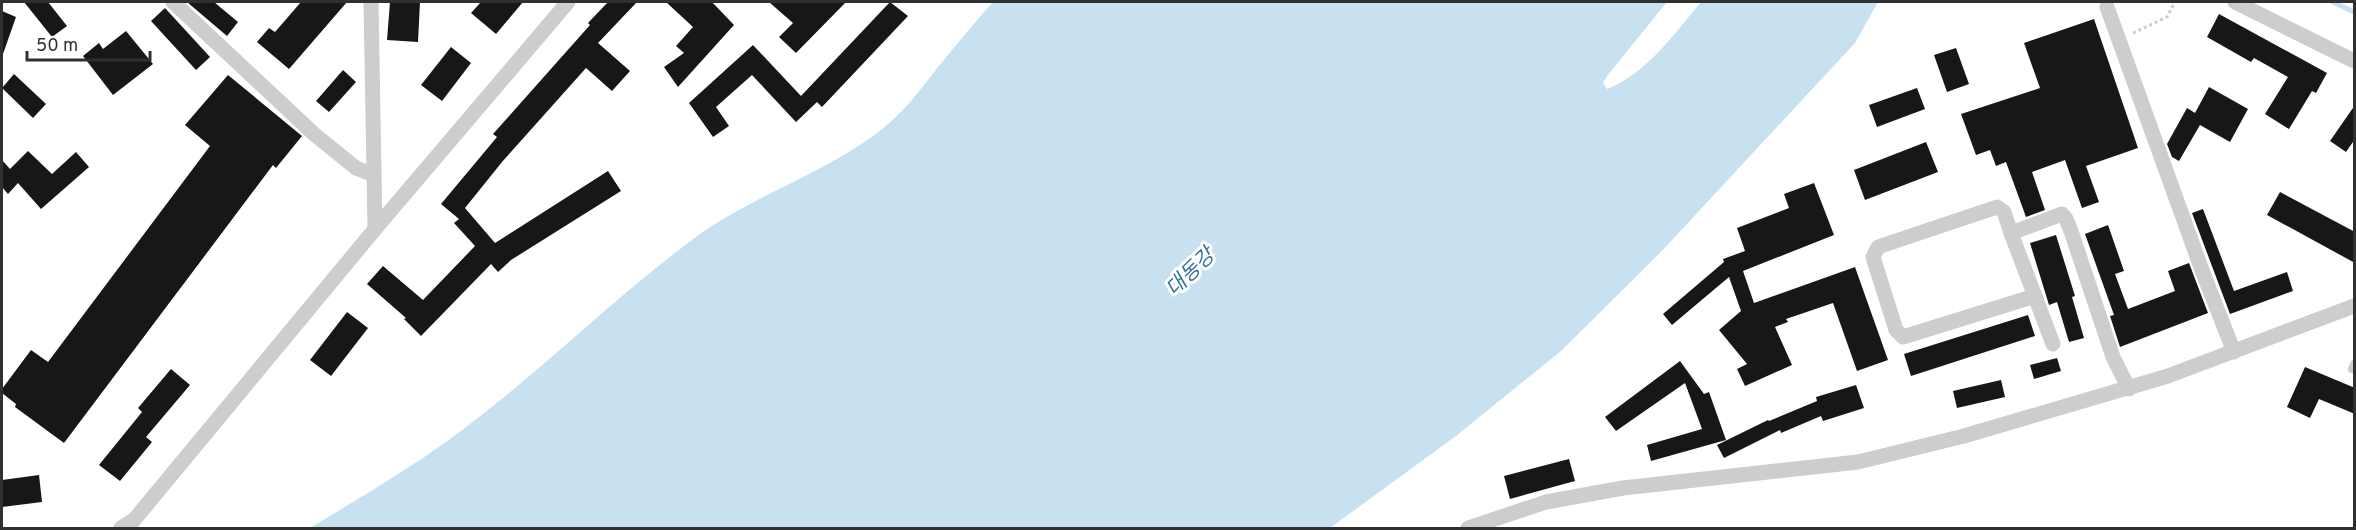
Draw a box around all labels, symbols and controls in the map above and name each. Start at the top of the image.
scale bar [27,24,150,62]
text: 50 m [36,35,78,58]
water label: 대동강 [1161,241,1223,303]

